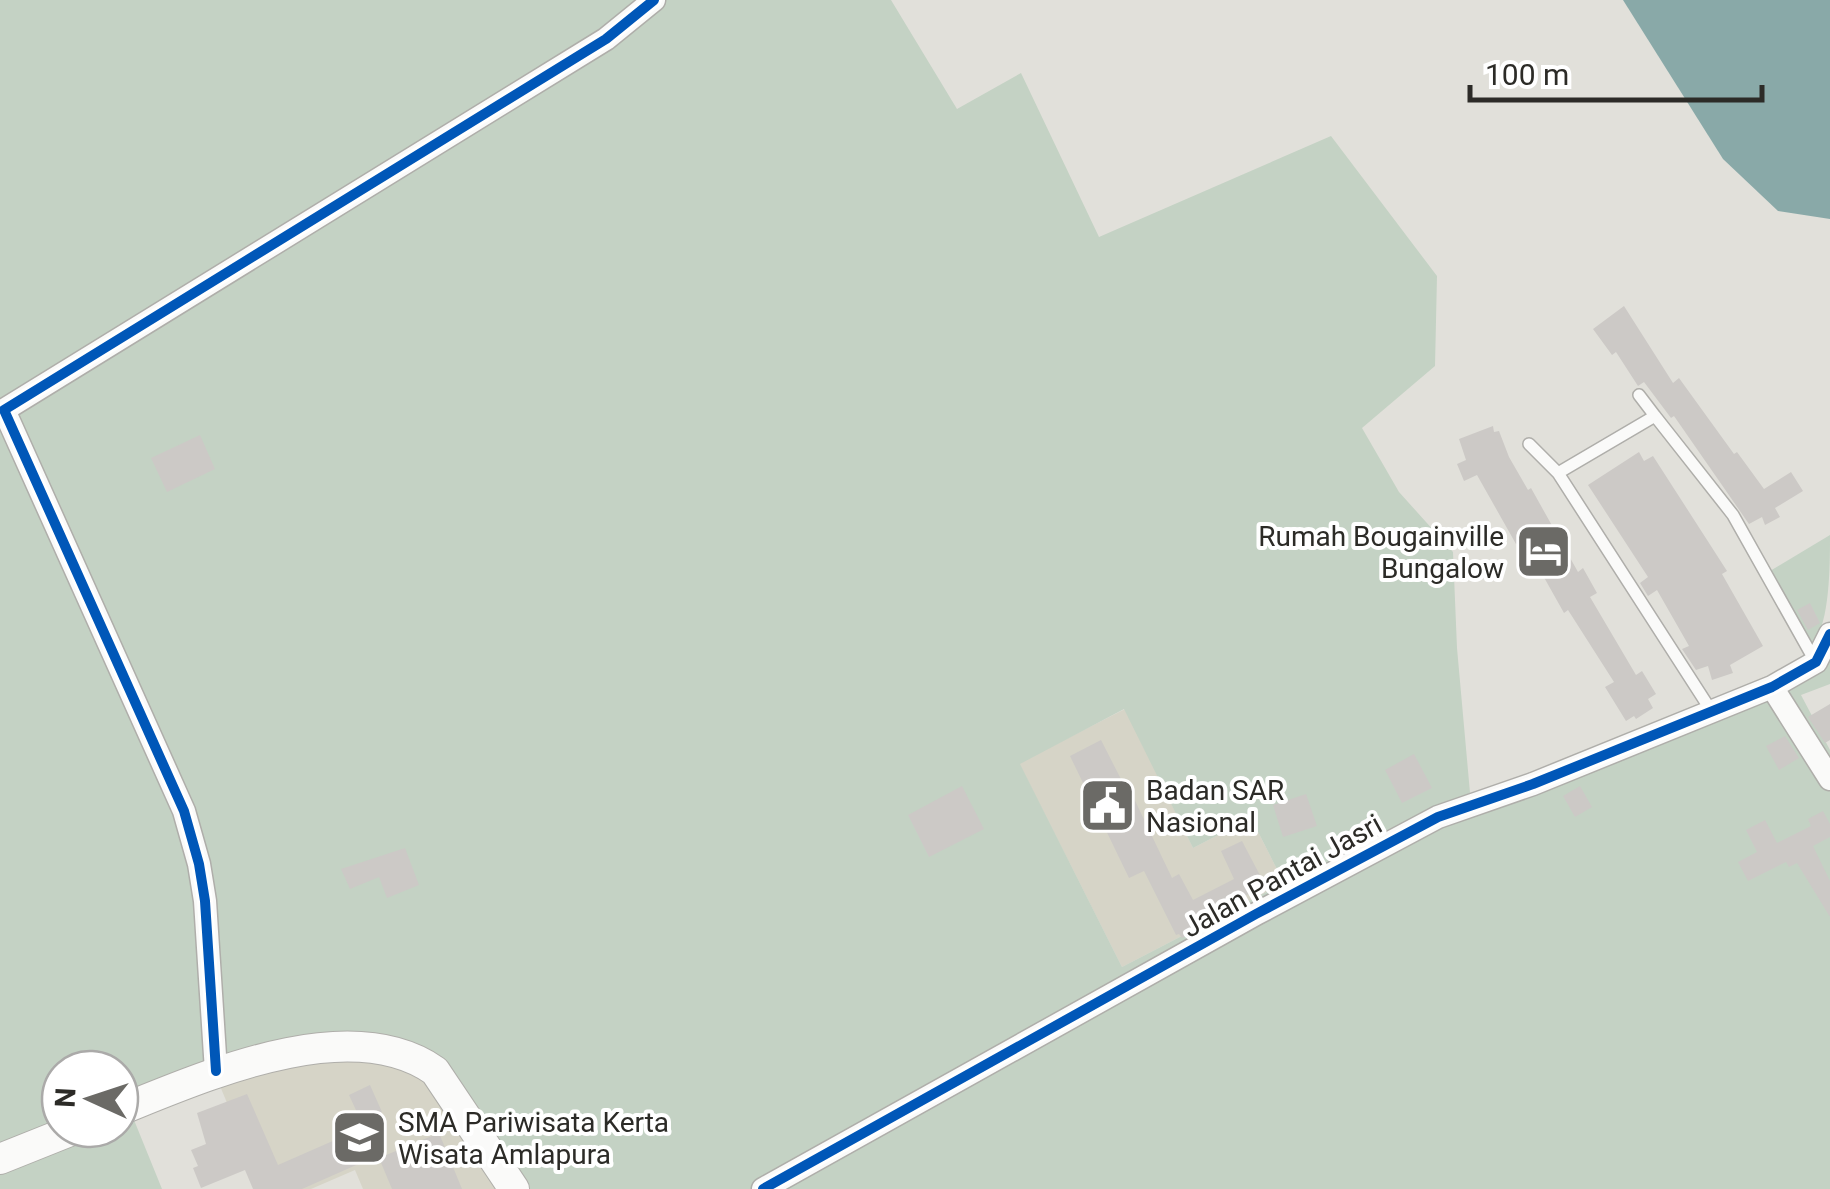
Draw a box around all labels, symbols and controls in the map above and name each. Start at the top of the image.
scale bar [1470,40,1762,102]
text: 100 m [1485,57,1569,92]
place label: Rumah Bougainville Bungalow [1258,520,1504,585]
hotel icon: Rumah Bougainville Bungalow [1513,522,1573,582]
place label: Badan SAR Nasional [1146,774,1284,839]
public building icon: Badan SAR Nasional [1077,776,1137,836]
street label: Jalan Pantai Jasri [1177,808,1387,944]
north arrow [40,1049,140,1149]
text: N [49,1087,83,1108]
place label: SMA Pariwisata Kerta Wisata Amlapura [398,1106,669,1171]
school or university icon: SMA Pariwisata Kerta Wisata Amlapura [329,1108,389,1168]

